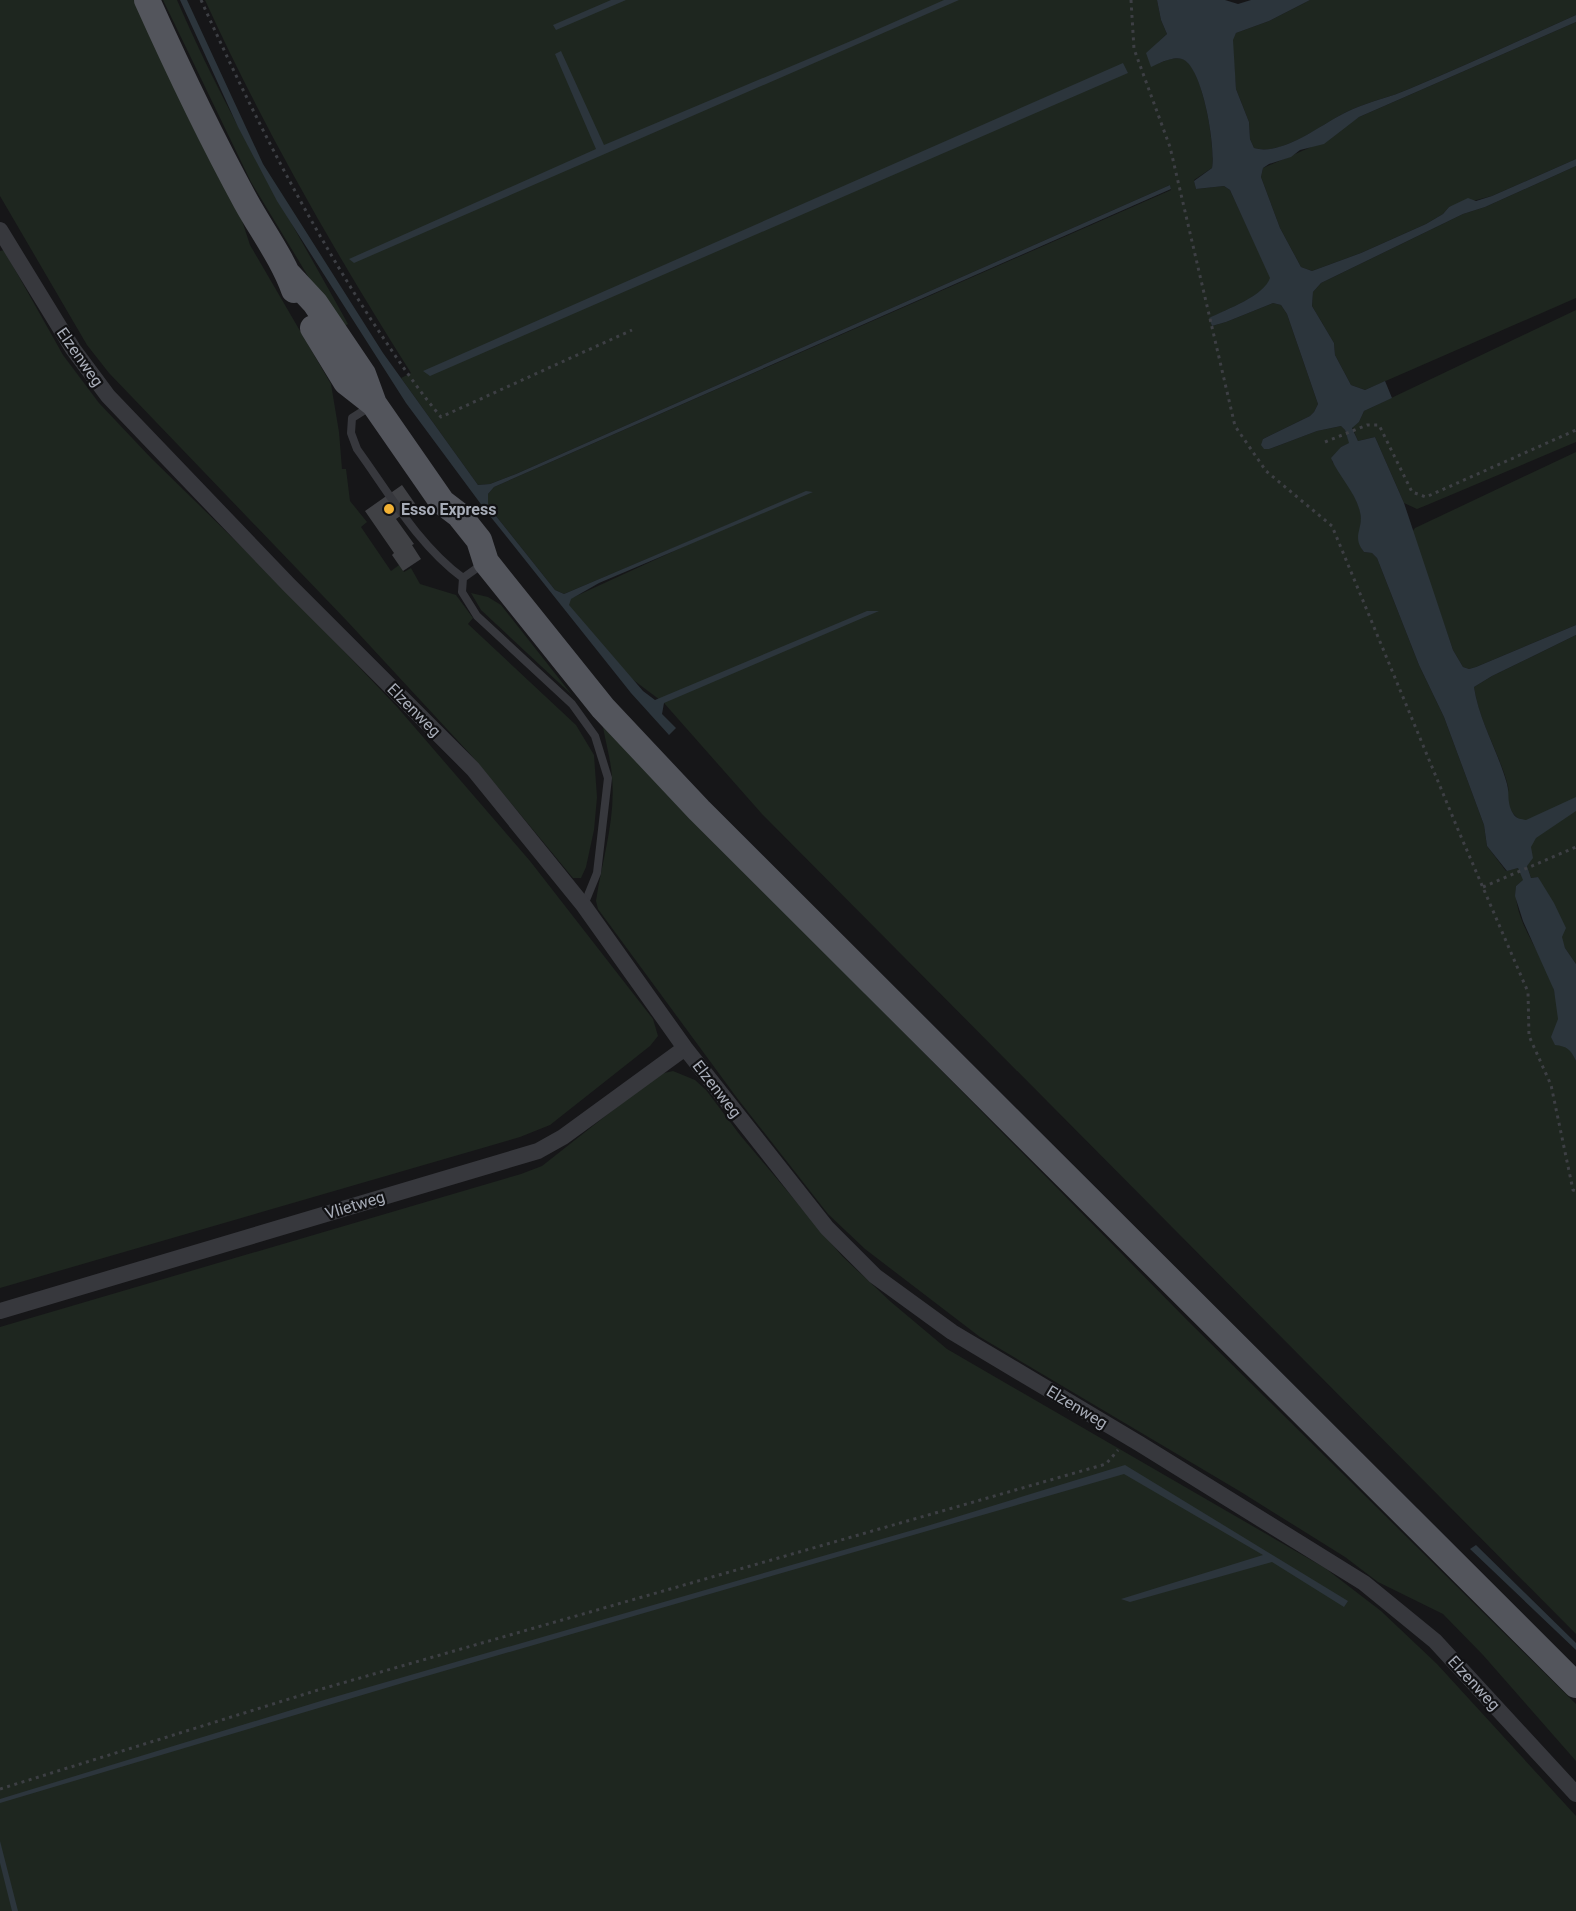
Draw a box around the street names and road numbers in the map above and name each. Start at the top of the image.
street label: Elzenweg [53,324,107,390]
street label: Elzenweg [383,679,445,741]
street label: Elzenweg [689,1057,745,1121]
street label: Vlietweg [323,1187,387,1223]
street label: Elzenweg [1043,1381,1111,1433]
street label: Elzenweg [1444,1652,1504,1714]

